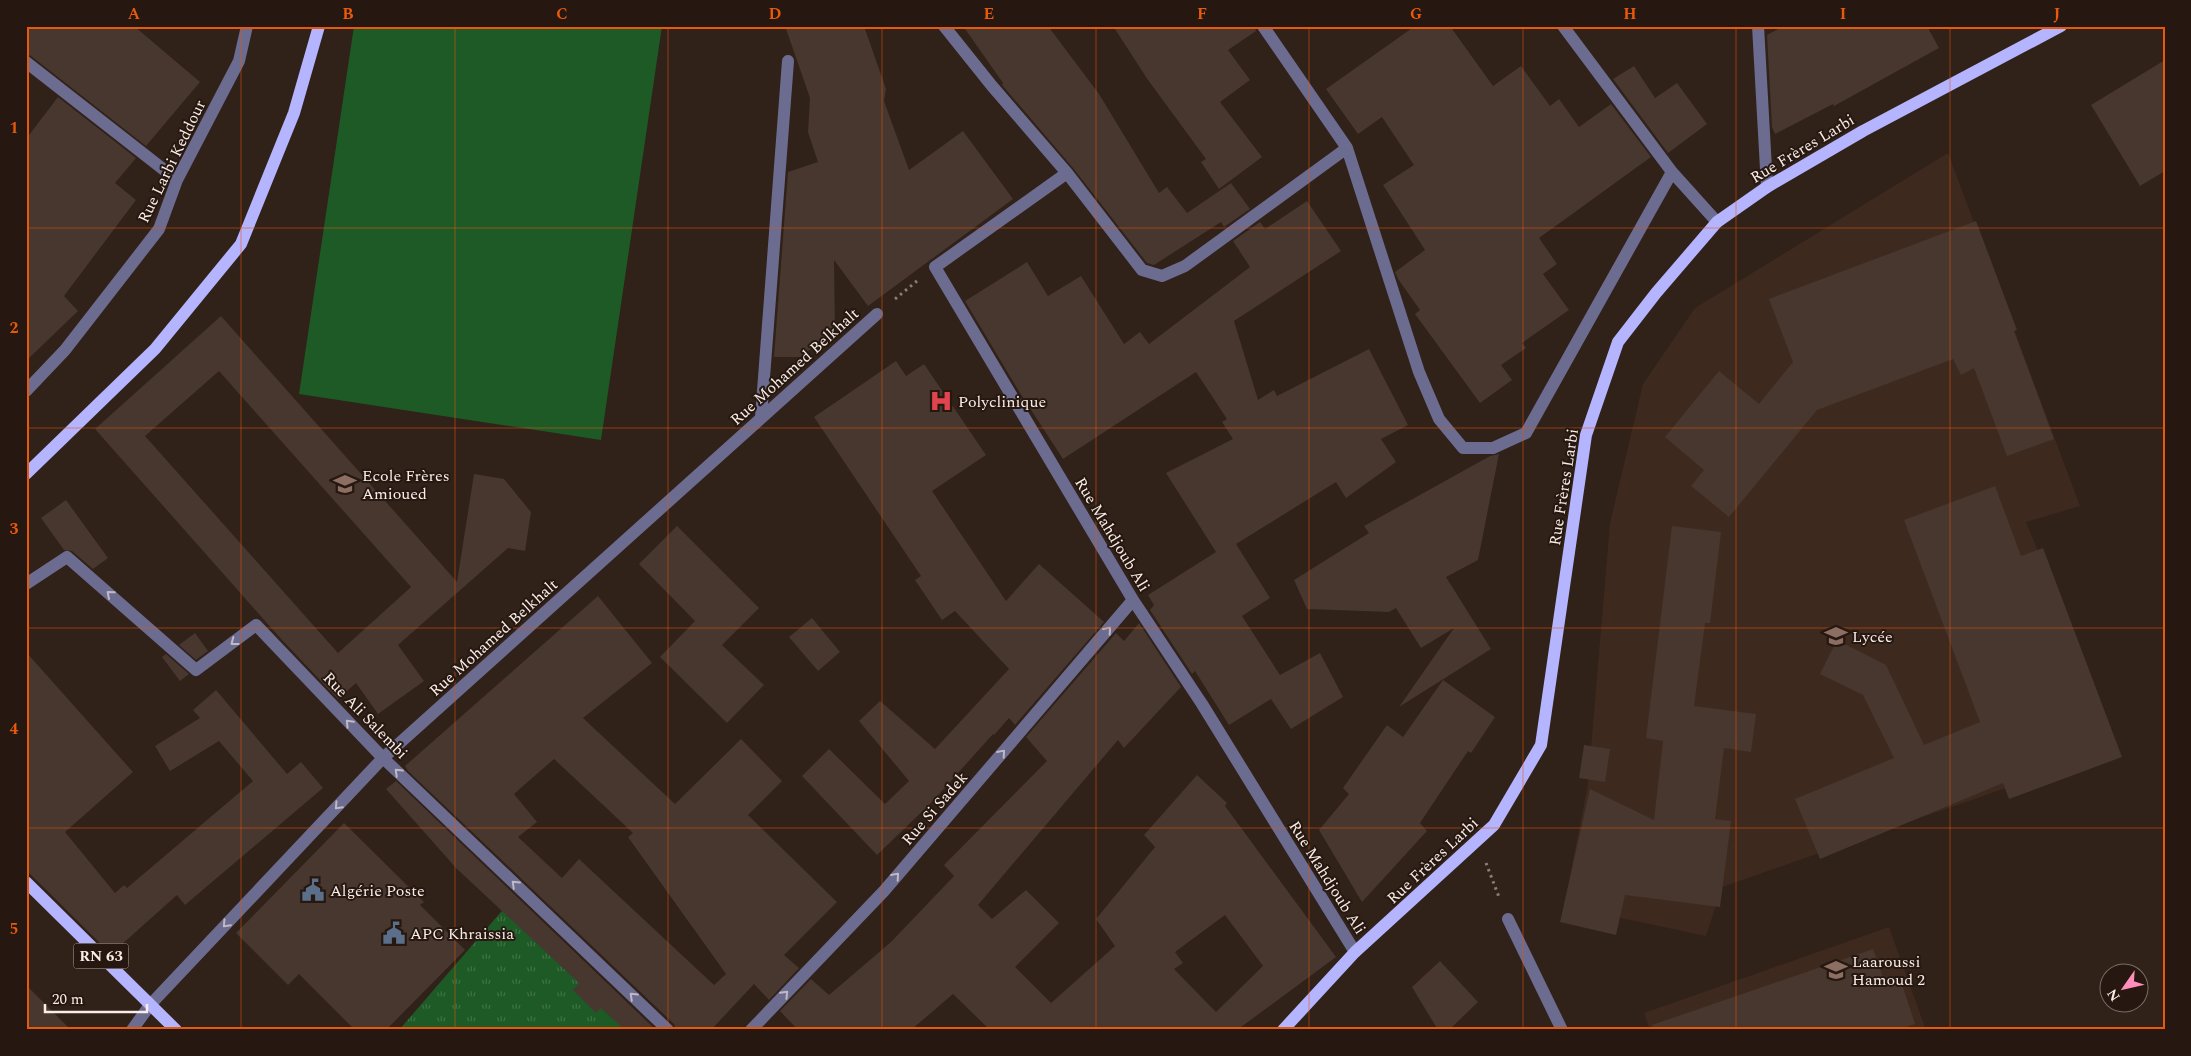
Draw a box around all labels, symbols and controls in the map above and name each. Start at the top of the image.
text: A [128,2,141,26]
text: B [342,2,354,26]
text: C [556,2,568,26]
text: D [769,2,782,26]
text: E [984,2,994,26]
text: F [1197,2,1207,26]
text: G [1410,2,1422,26]
text: H [1623,2,1637,26]
text: I [1840,2,1846,26]
text: J [2054,2,2061,26]
street label: Rue Larbi Keddour [132,96,212,227]
street label: Rue Frères Larbi [1746,108,1859,190]
text: 1 [10,116,18,140]
street label: Rue Mohamed Belkhalt [725,302,865,431]
text: 2 [10,316,19,340]
hospital icon: Polyclinique [928,388,954,414]
place label: Polyclinique [958,390,1046,414]
street label: Rue Frères Larbi [1543,427,1585,547]
place label: Ecole Frères Amioued [362,464,450,506]
school or university icon: Ecole Frères Amioued [332,471,358,497]
street label: Rue Mahdjoub Ali [1068,473,1156,596]
text: 3 [10,517,19,541]
street label: Rue Mohamed Belkhalt [424,573,564,702]
one-way arrow [106,591,115,600]
school or university icon: Lycée [1823,623,1849,649]
place label: Lycée [1852,625,1893,649]
one-way arrow [1102,626,1111,635]
one-way arrow [231,636,240,644]
street label: Rue Ali Salembi [317,667,413,765]
text: 4 [10,717,19,741]
one-way arrow [346,719,355,728]
one-way arrow [997,750,1005,759]
street label: Rue Si Sadek [896,766,974,851]
one-way arrow [394,769,403,778]
one-way arrow [335,801,344,810]
street label: Rue Frères Larbi [1381,812,1484,910]
street label: Rue Mahdjoub Ali [1283,816,1372,939]
one-way arrow [891,873,900,882]
public building icon: Algérie Poste [300,877,326,903]
place label: Algérie Poste [330,879,425,903]
one-way arrow [512,881,521,890]
text: 5 [10,917,18,941]
one-way arrow [223,919,232,928]
public building icon: APC Khraissia [381,920,407,946]
place label: APC Khraissia [410,922,514,946]
road number: RN 63 [74,944,128,968]
place label: Laaroussi Hamoud 2 [1852,950,1925,992]
school or university icon: Laaroussi Hamoud 2 [1823,957,1849,983]
north arrow [2098,964,2148,1014]
scale bar [45,981,148,1013]
text: N [2102,984,2126,1006]
text: 20 m [52,988,84,1011]
one-way arrow [779,991,788,1000]
one-way arrow [630,993,639,1002]

